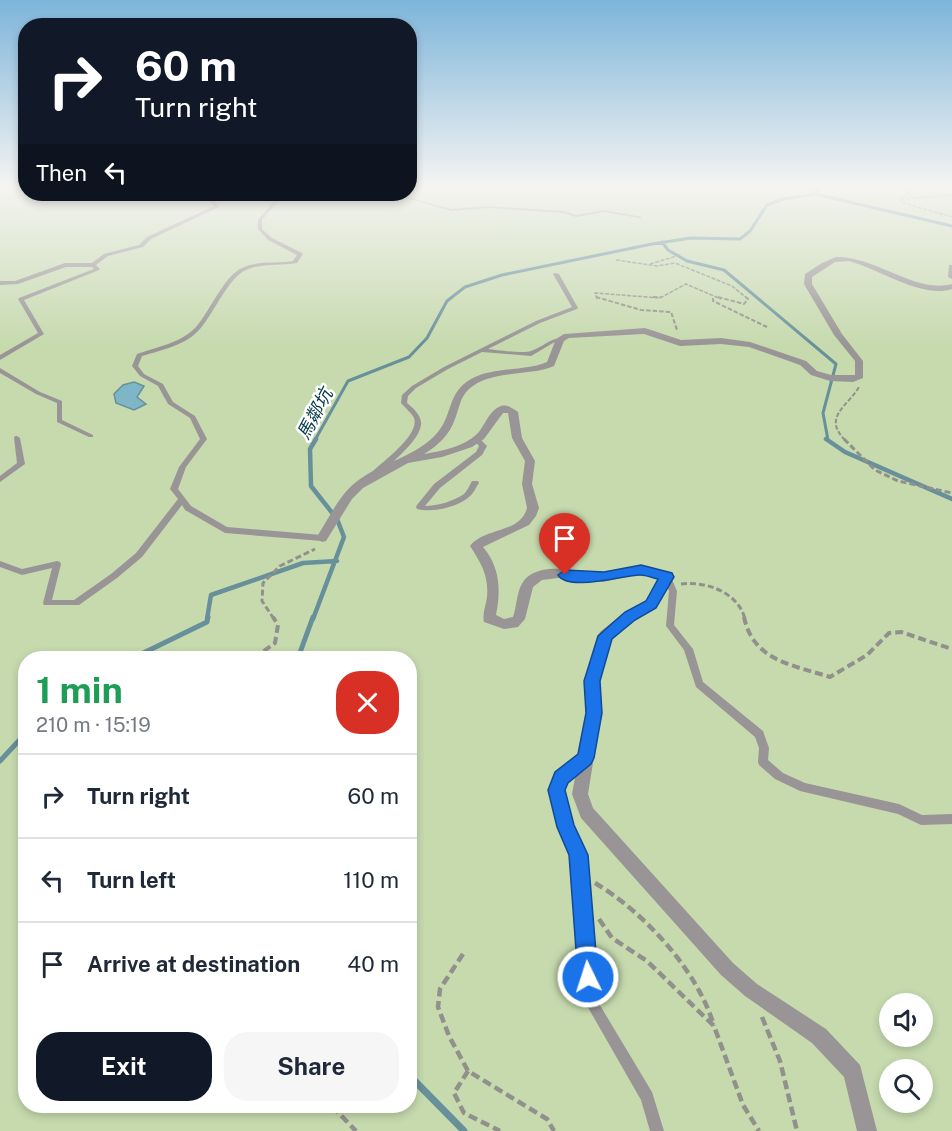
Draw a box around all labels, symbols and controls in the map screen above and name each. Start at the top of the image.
text: 60 m [135,41,237,90]
icon: right [36,42,114,120]
text: Turn right [135,91,258,123]
icon: left [99,156,132,189]
text: Then [36,160,87,186]
water label: 馬鄰坑 [293,382,338,443]
pin [539,513,590,575]
icon: arrive [548,522,581,555]
text: 1 min [36,669,123,711]
button: close [336,671,399,734]
text: 210 m · 15:19 [36,713,151,737]
icon: right [36,780,69,813]
text: Turn right [87,783,190,809]
text: 60 m [348,783,399,809]
icon: left [36,864,69,897]
text: Turn left [87,867,176,893]
text: 110 m [343,867,399,893]
position arrow [556,945,620,1009]
icon: arrive [36,948,69,981]
text: Arrive at destination [87,951,300,977]
text: 40 m [347,951,399,977]
map controls [879,993,933,1113]
button: sound [879,993,933,1047]
button: Exit [36,1032,212,1101]
button: Share [224,1032,399,1101]
button: search [879,1059,933,1113]

